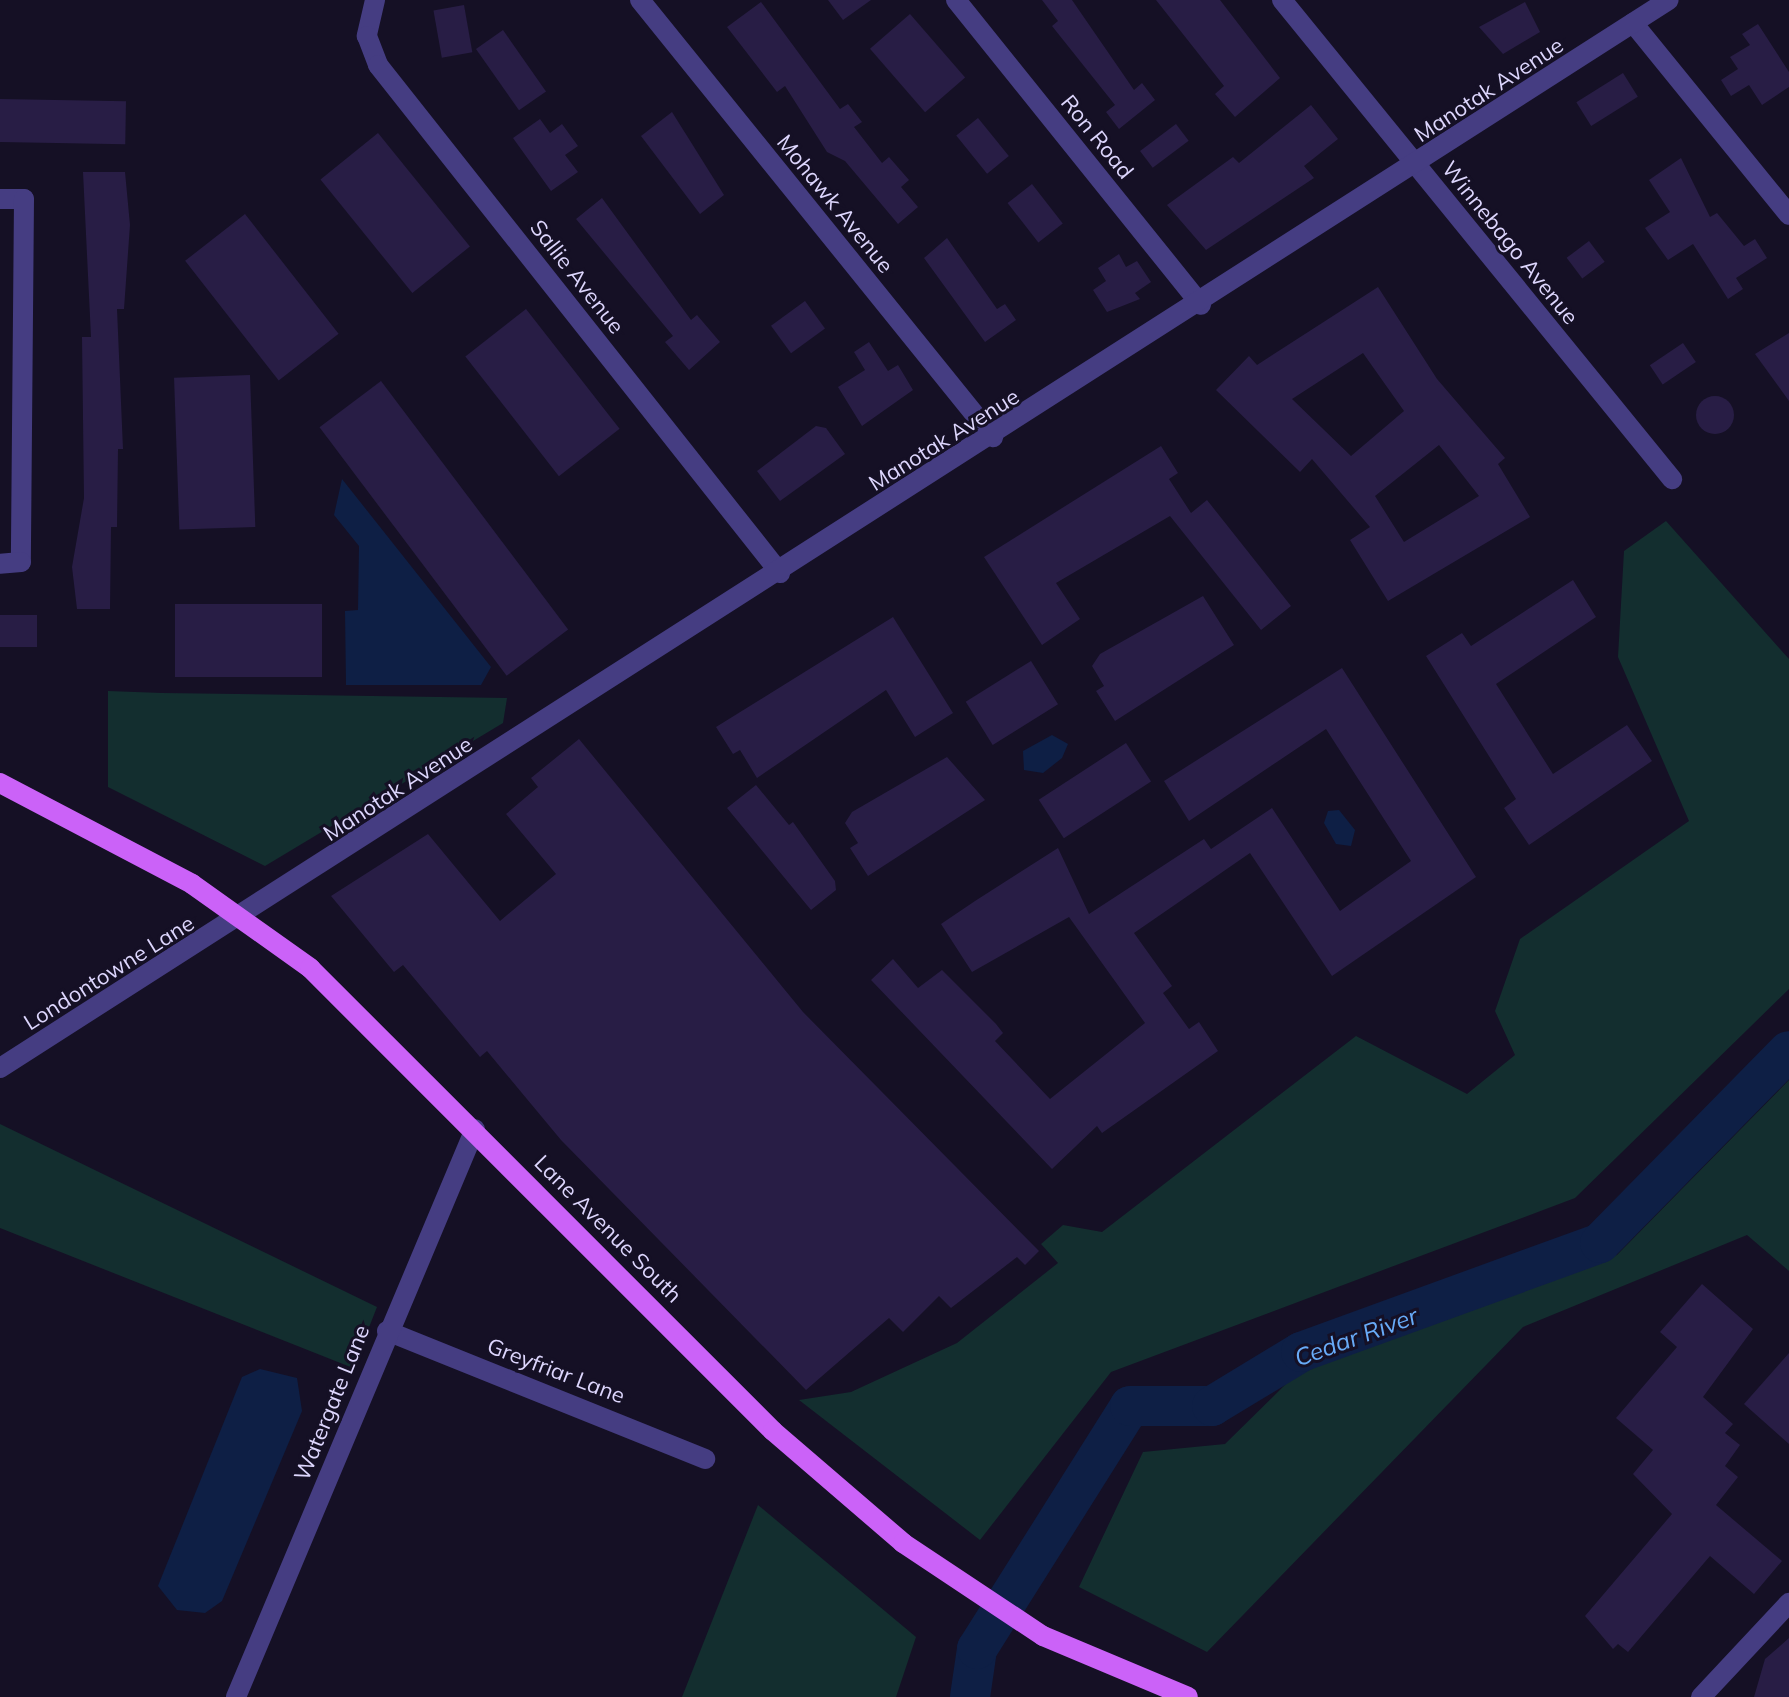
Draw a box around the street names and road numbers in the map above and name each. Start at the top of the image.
street label: Manotak Avenue [1410,32,1568,148]
street label: Ron Road [1055,90,1139,184]
street label: Mohawk Avenue [771,130,899,278]
street label: Winnebago Avenue [1436,156,1584,330]
street label: Sallie Avenue [524,215,630,339]
street label: Manotak Avenue [864,383,1024,497]
street label: Manotak Avenue [319,731,477,847]
street label: Londontowne Lane [19,910,199,1036]
street label: Lane Avenue South [529,1150,687,1308]
street label: Watergate Lane [289,1321,375,1485]
street label: Greyfriar Lane [483,1333,629,1409]

